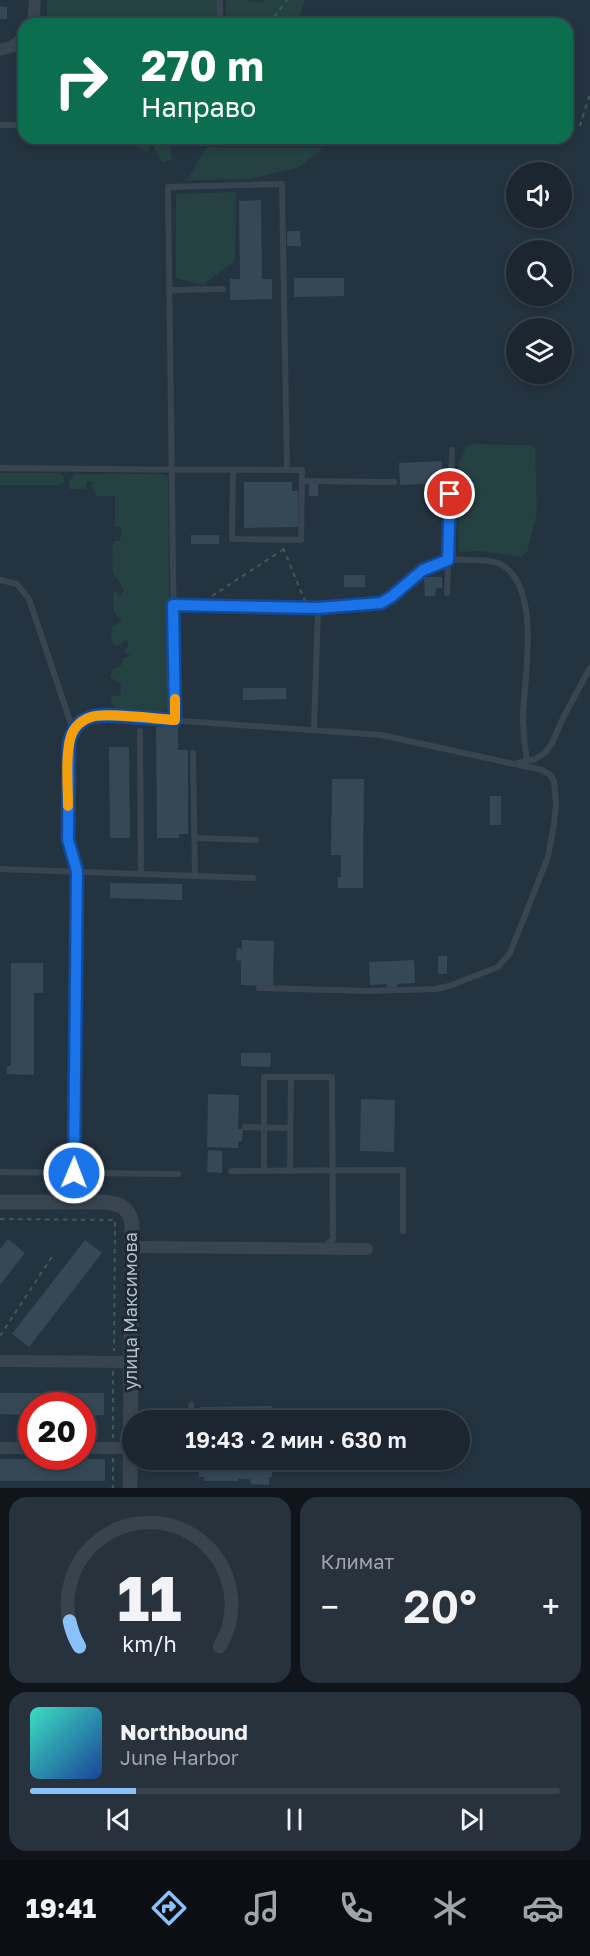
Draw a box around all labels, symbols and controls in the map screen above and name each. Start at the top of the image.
text: 270 m [141,40,264,90]
icon: right [42,42,120,120]
text: Направо [141,91,256,123]
map controls [506,162,572,384]
button: sound [506,162,572,228]
button: search [506,240,572,306]
button: layers [506,318,572,384]
pin [424,468,475,519]
icon: arrive [433,477,466,510]
position arrow [42,1141,106,1205]
street label: улица Максимова [119,1232,141,1390]
speed limit sign: 20 [18,1392,96,1470]
text: 19:43 · 2 мин · 630 m [185,1426,407,1453]
text: Климат [321,1549,394,1573]
text: 11 [118,1560,182,1635]
text: 20° [404,1579,477,1633]
text: − [321,1587,339,1626]
text: + [542,1587,560,1626]
text: km/h [122,1631,177,1657]
text: Northbound [120,1718,248,1745]
text: June Harbor [120,1745,239,1769]
icon: previous [102,1803,135,1836]
icon: pause [278,1803,311,1836]
icon: next [455,1803,488,1836]
icon: directions [148,1887,190,1929]
icon: music [241,1887,283,1929]
icon: phone [335,1887,377,1929]
icon: climate [429,1887,471,1929]
icon: car [522,1887,564,1929]
text: 19:41 [26,1892,96,1924]

